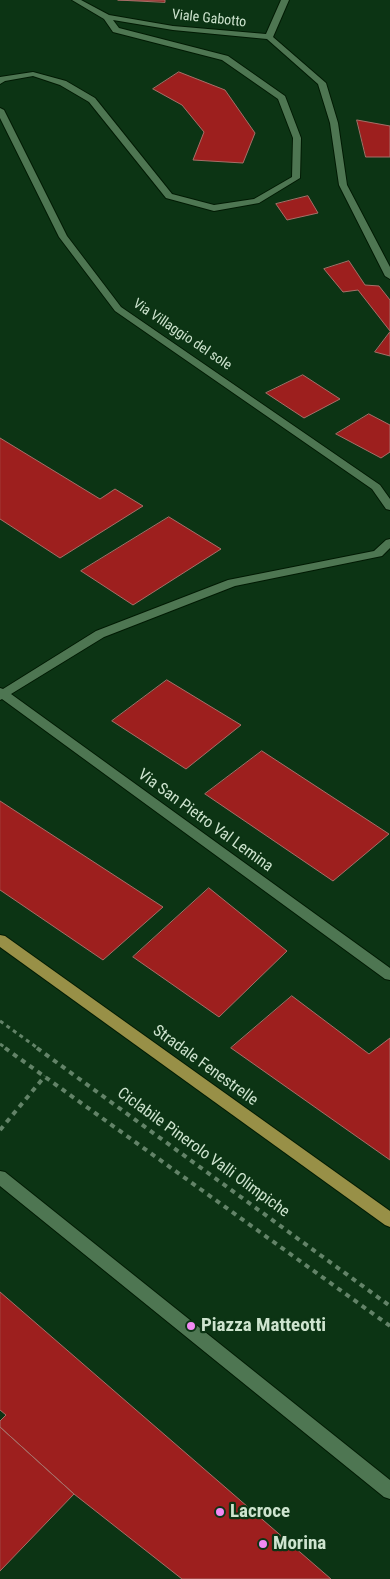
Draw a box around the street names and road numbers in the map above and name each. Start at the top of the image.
street label: Viale Gabotto [171,7,247,31]
street label: Via Villaggio del sole [129,296,235,374]
street label: Via San Pietro Val Lemina [134,766,276,876]
street label: Stradale Fenestrelle [149,1021,261,1111]
street label: Ciclabile Pinerolo Valli Olimpiche [113,1084,293,1222]

